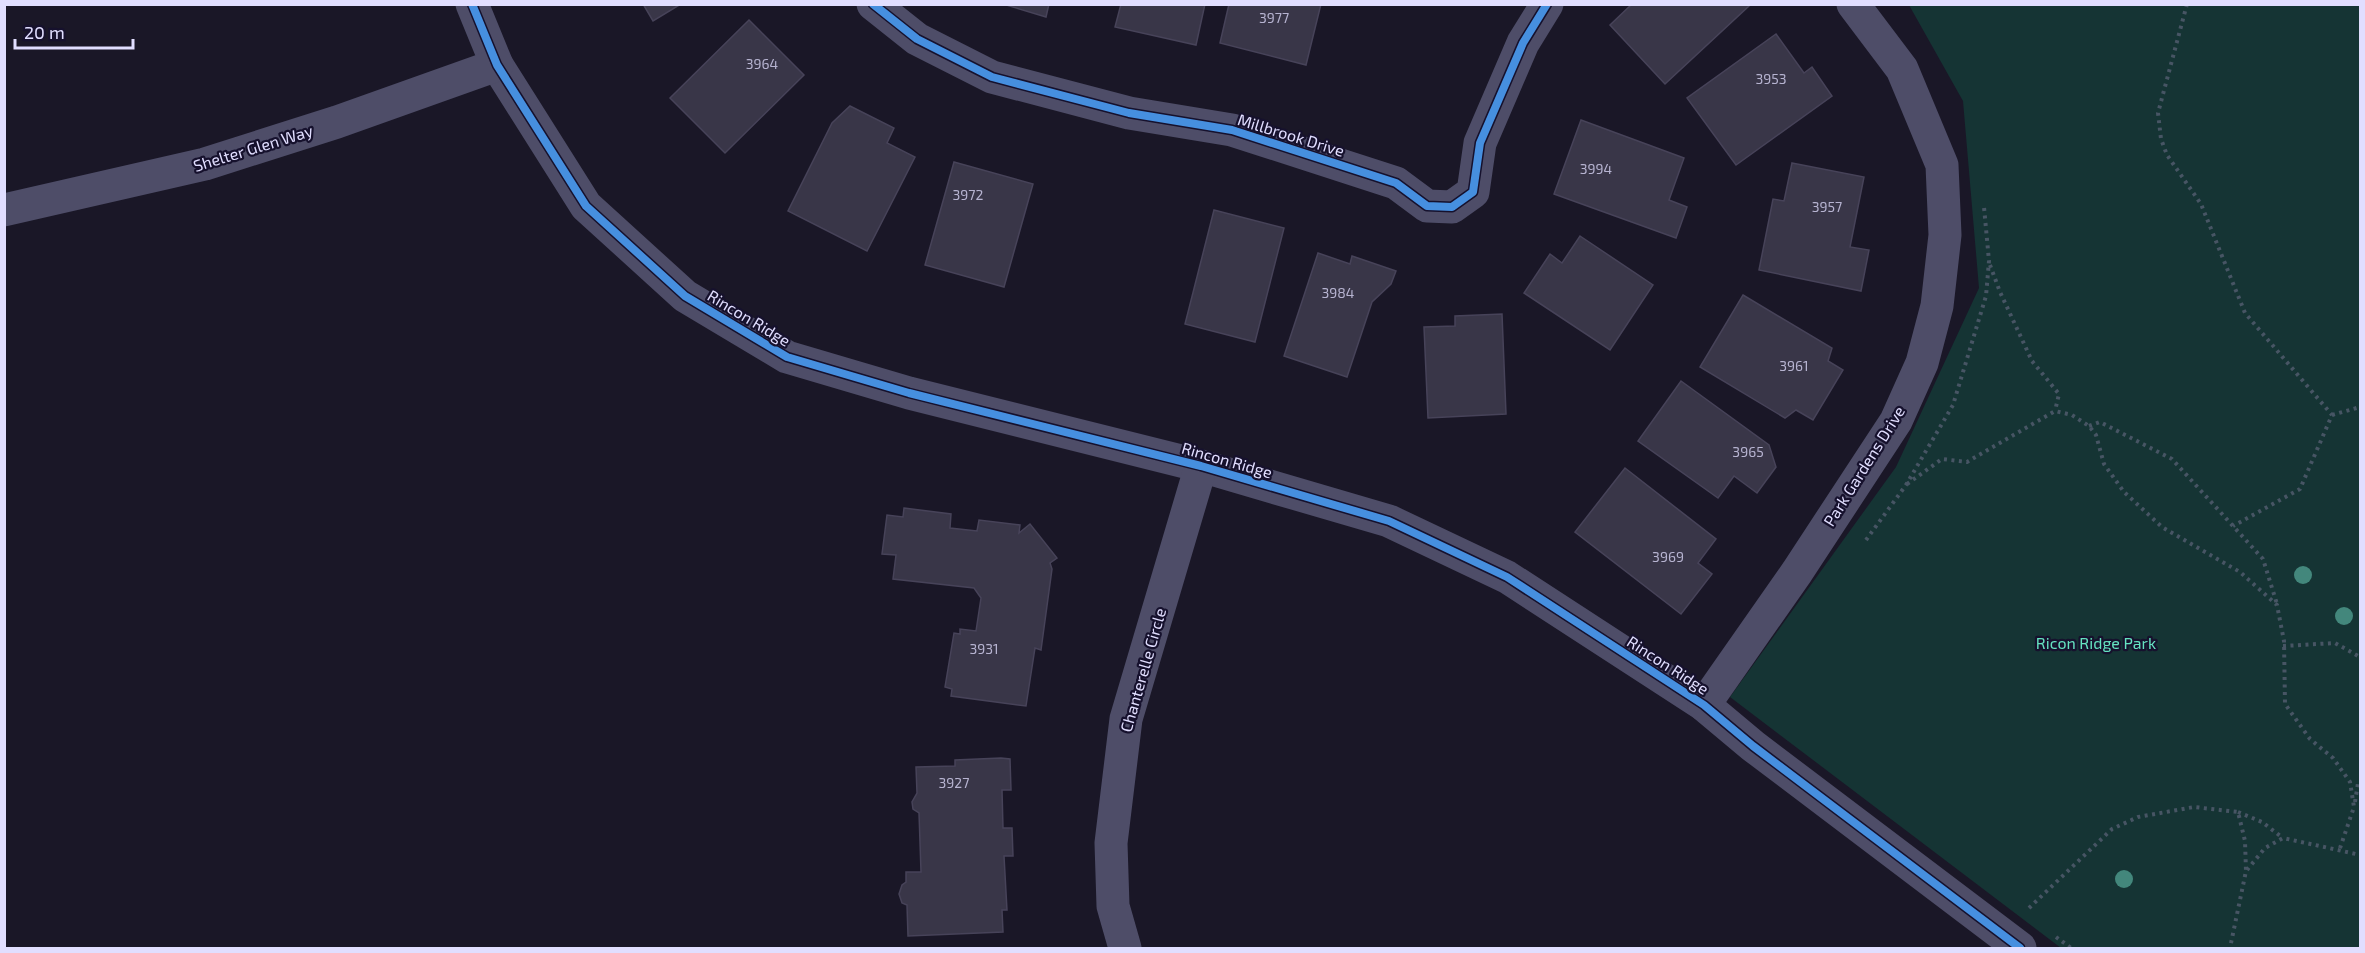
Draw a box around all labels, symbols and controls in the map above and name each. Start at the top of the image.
house number: 3977 [1259,9,1289,26]
scale bar [15,12,134,50]
text: 20 m [24,21,65,43]
house number: 3964 [746,55,778,72]
house number: 3953 [1755,70,1787,87]
street label: Millbrook Drive [1236,109,1347,160]
street label: Shelter Glen Way [191,120,315,175]
house number: 3994 [1580,160,1612,177]
house number: 3972 [953,186,984,203]
house number: 3957 [1812,198,1842,215]
house number: 3984 [1322,284,1354,301]
street label: Rincon Ridge [704,285,794,350]
house number: 3961 [1779,357,1809,374]
street label: Park Gardens Drive [1819,402,1908,529]
street label: Rincon Ridge [1180,438,1275,482]
house number: 3965 [1732,443,1764,460]
house number: 3969 [1652,548,1684,565]
street label: Chanterelle Circle [1116,606,1169,734]
street label: Rincon Ridge [1624,631,1713,698]
park label: Ricon Ridge Park [2036,633,2156,652]
house number: 3931 [969,640,999,657]
house number: 3927 [939,774,969,791]

